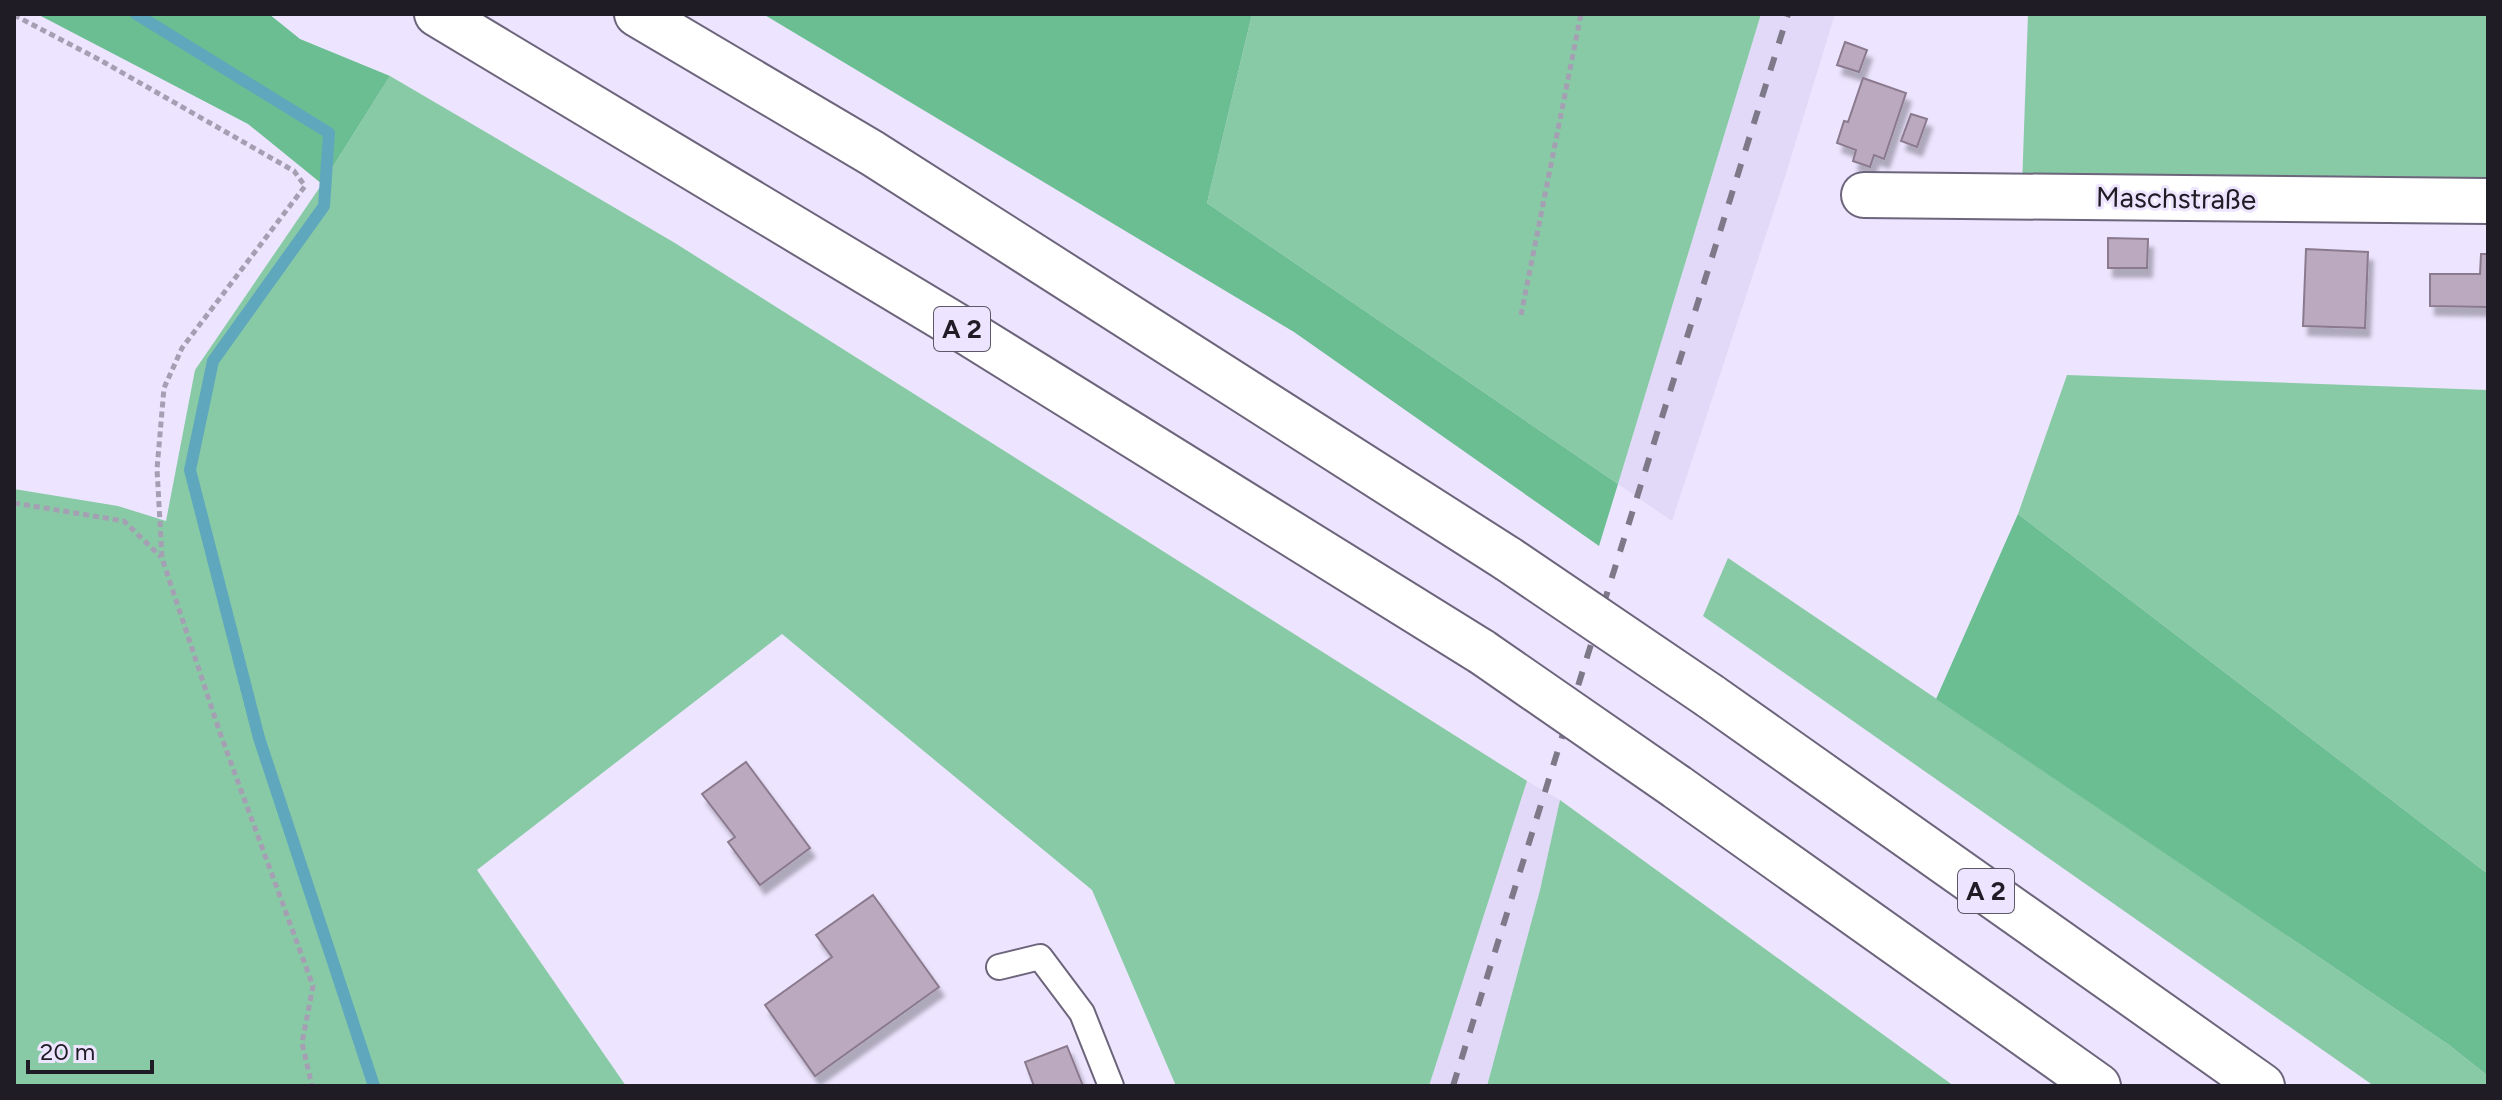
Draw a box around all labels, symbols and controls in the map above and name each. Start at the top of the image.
street label: Maschstraße [2096,180,2256,216]
road number: A 2 [934,307,990,351]
road number: A 2 [1958,869,2014,913]
scale bar [28,1024,152,1074]
text: 20 m [40,1037,95,1066]

